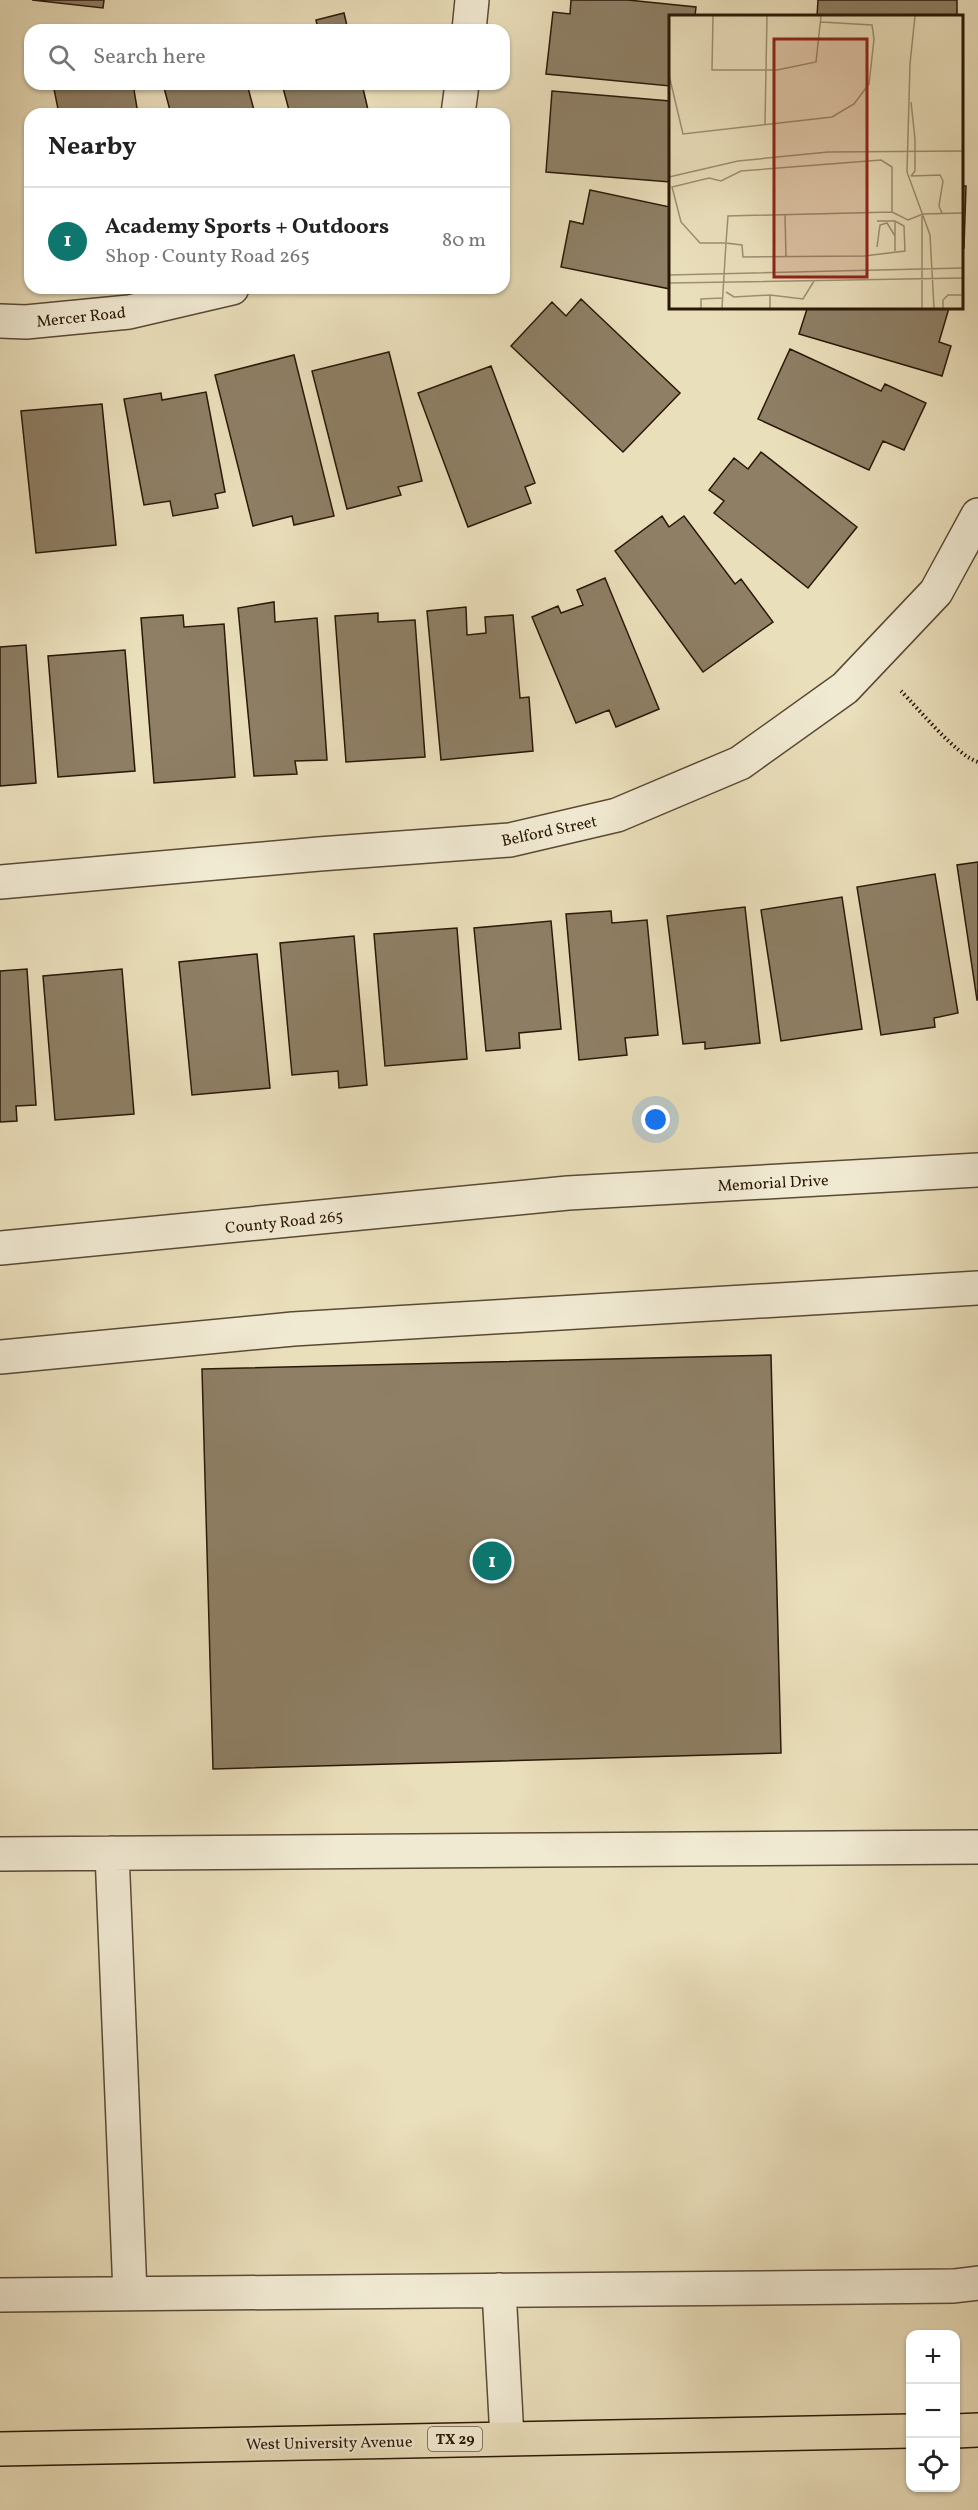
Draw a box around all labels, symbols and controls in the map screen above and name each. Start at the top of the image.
inset map [669,15,963,309]
search box [24,24,510,90]
icon: search [45,41,78,74]
text: Search here [93,42,206,73]
text: Nearby [48,129,137,165]
text: Academy Sports + Outdoors [105,212,389,243]
text: 1 [63,227,72,255]
text: 80 m [442,227,486,255]
text: Shop · County Road 265 [105,243,310,271]
street label: Mercer Road [35,302,127,334]
street label: Belford Street [500,811,600,853]
your location [641,1105,670,1134]
street label: Memorial Drive [717,1170,829,1198]
street label: County Road 265 [224,1206,344,1240]
pin: 1 [472,1538,512,1584]
map controls [906,2330,960,2492]
button: + [906,2330,960,2384]
button: − [906,2384,960,2438]
road number: TX 29 [428,2427,482,2451]
street label: West University Avenue [245,2432,413,2456]
button: locate [906,2438,960,2492]

